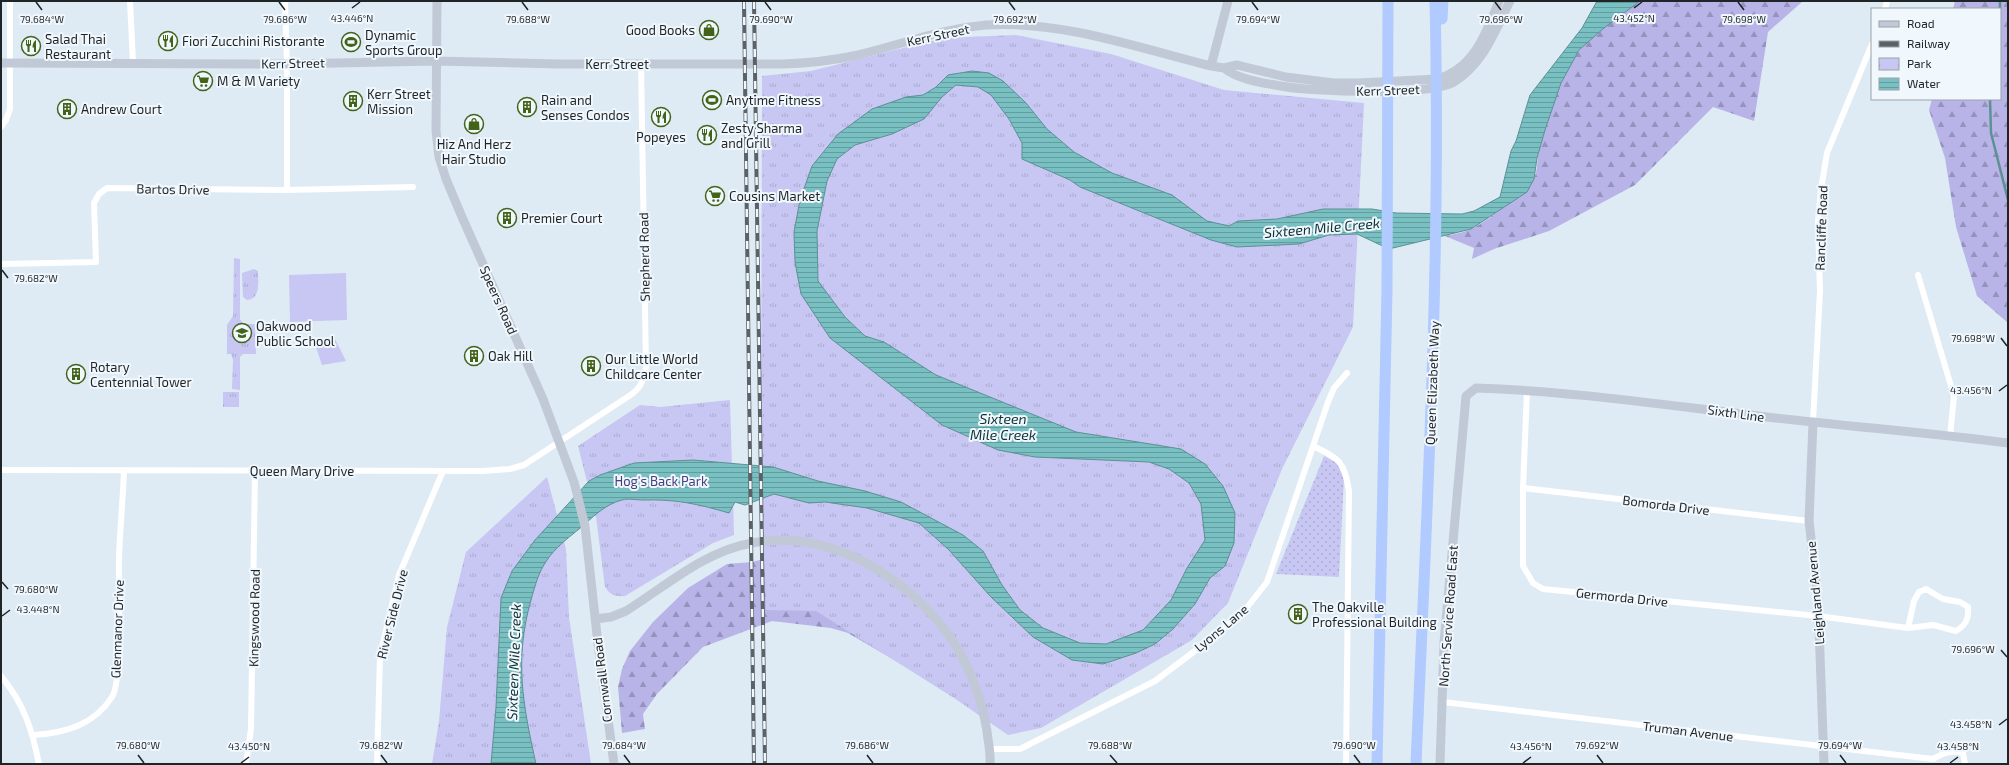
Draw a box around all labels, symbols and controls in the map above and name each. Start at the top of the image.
legend [1871,8,2001,100]
text: 43.446°N [331,12,373,24]
text: 43.452°N [1613,12,1655,24]
text: 79.684°W [20,13,65,25]
text: 79.686°W [263,13,307,25]
text: 79.688°W [506,13,551,25]
text: 79.690°W [749,13,793,25]
text: 79.692°W [993,13,1037,25]
text: 79.694°W [1236,13,1280,25]
text: 79.696°W [1479,13,1523,25]
text: 79.698°W [1722,13,1766,25]
text: Road [1907,16,1935,30]
shop icon: Good Books [698,19,720,41]
street label: Kerr Street [905,21,971,49]
place label: Good Books [626,22,695,38]
place label: Dynamic Sports Group [365,27,442,58]
restaurant icon: Fiori Zucchini Ristorante [157,30,179,52]
place label: Salad Thai Restaurant [45,31,111,62]
sports icon: Dynamic Sports Group [340,31,362,53]
place label: Fiori Zucchini Ristorante [182,33,325,49]
restaurant icon: Salad Thai Restaurant [20,35,42,57]
text: Railway [1907,36,1951,50]
street label: Kerr Street [261,54,325,72]
street label: Kerr Street [585,56,649,72]
text: Park [1907,56,1932,70]
supermarket icon: M & M Variety [192,70,214,92]
place label: M & M Variety [217,73,300,89]
text: Water [1907,76,1941,90]
street label: Kerr Street [1356,81,1420,99]
place label: Kerr Street Mission [367,86,431,117]
sports icon: Anytime Fitness [701,89,723,111]
building icon: Kerr Street Mission [342,90,364,112]
place label: Rain and Senses Condos [541,92,630,123]
place label: Anytime Fitness [726,92,821,108]
building icon: Rain and Senses Condos [516,96,538,118]
building icon: Andrew Court [56,98,78,120]
place label: Andrew Court [81,101,162,117]
restaurant icon: Popeyes [650,106,672,128]
shop icon: Hiz And Herz Hair Studio [463,113,485,135]
place label: Zesty Sharma and Grill [721,120,802,151]
restaurant icon: Zesty Sharma and Grill [696,124,718,146]
place label: Popeyes [636,129,686,145]
place label: Hiz And Herz Hair Studio [437,136,511,167]
street label: Bartos Drive [136,180,210,198]
supermarket icon: Cousins Market [704,185,726,207]
street label: Rancliffe Road [1812,185,1830,271]
place label: Cousins Market [729,188,820,204]
building icon: Premier Court [496,207,518,229]
place label: Premier Court [521,210,603,226]
street label: Shepherd Road [635,212,653,302]
water label: Sixteen Mile Creek [1263,214,1381,241]
street label: Speers Road [477,263,521,337]
text: 79.682°W [14,272,58,284]
place label: Oakwood Public School [256,318,335,349]
street label: Queen Elizabeth Way [1422,320,1442,445]
school or university icon: Oakwood Public School [231,322,253,344]
text: 79.698°W [1951,332,1995,344]
building icon: Oak Hill [463,345,485,367]
place label: Oak Hill [488,348,533,364]
place label: Our Little World Childcare Center [605,351,702,382]
building icon: Our Little World Childcare Center [580,355,602,377]
place label: Rotary Centennial Tower [90,359,192,390]
building icon: Rotary Centennial Tower [65,363,87,385]
text: 43.456°N [1950,384,1992,396]
street label: Sixth Line [1707,401,1765,425]
water label: Sixteen Mile Creek [970,410,1036,443]
street label: Queen Mary Drive [250,463,354,479]
park label: Hog's Back Park [614,473,708,489]
street label: Bomorda Drive [1622,492,1710,518]
street label: Leighland Avenue [1803,541,1827,645]
street label: North Service Road East [1435,545,1461,687]
street label: River Side Drive [373,568,411,660]
street label: Kingswood Road [245,569,263,667]
street label: Glenmanor Drive [107,579,127,679]
text: 79.680°W [14,583,59,595]
street label: Germorda Drive [1575,584,1669,610]
place label: The Oakville Professional Building [1312,599,1437,630]
street label: Lyons Lane [1191,601,1251,655]
text: 43.448°N [17,603,59,615]
building icon: The Oakville Professional Building [1287,603,1309,625]
water label: Sixteen Mile Creek [503,604,524,720]
street label: Cornwall Road [589,637,615,723]
text: 79.696°W [1951,643,1995,655]
street label: Truman Avenue [1642,718,1734,744]
text: 43.458°N [1950,718,1992,730]
text: 79.680°W [116,739,161,751]
text: 79.682°W [359,739,403,751]
text: 79.684°W [602,739,647,751]
text: 79.686°W [845,739,889,751]
text: 79.688°W [1088,739,1133,751]
text: 79.690°W [1332,739,1376,751]
text: 79.692°W [1575,739,1619,751]
text: 79.694°W [1818,739,1862,751]
text: 43.450°N [228,740,270,752]
text: 43.456°N [1510,740,1552,752]
text: 43.458°N [1937,740,1979,752]

